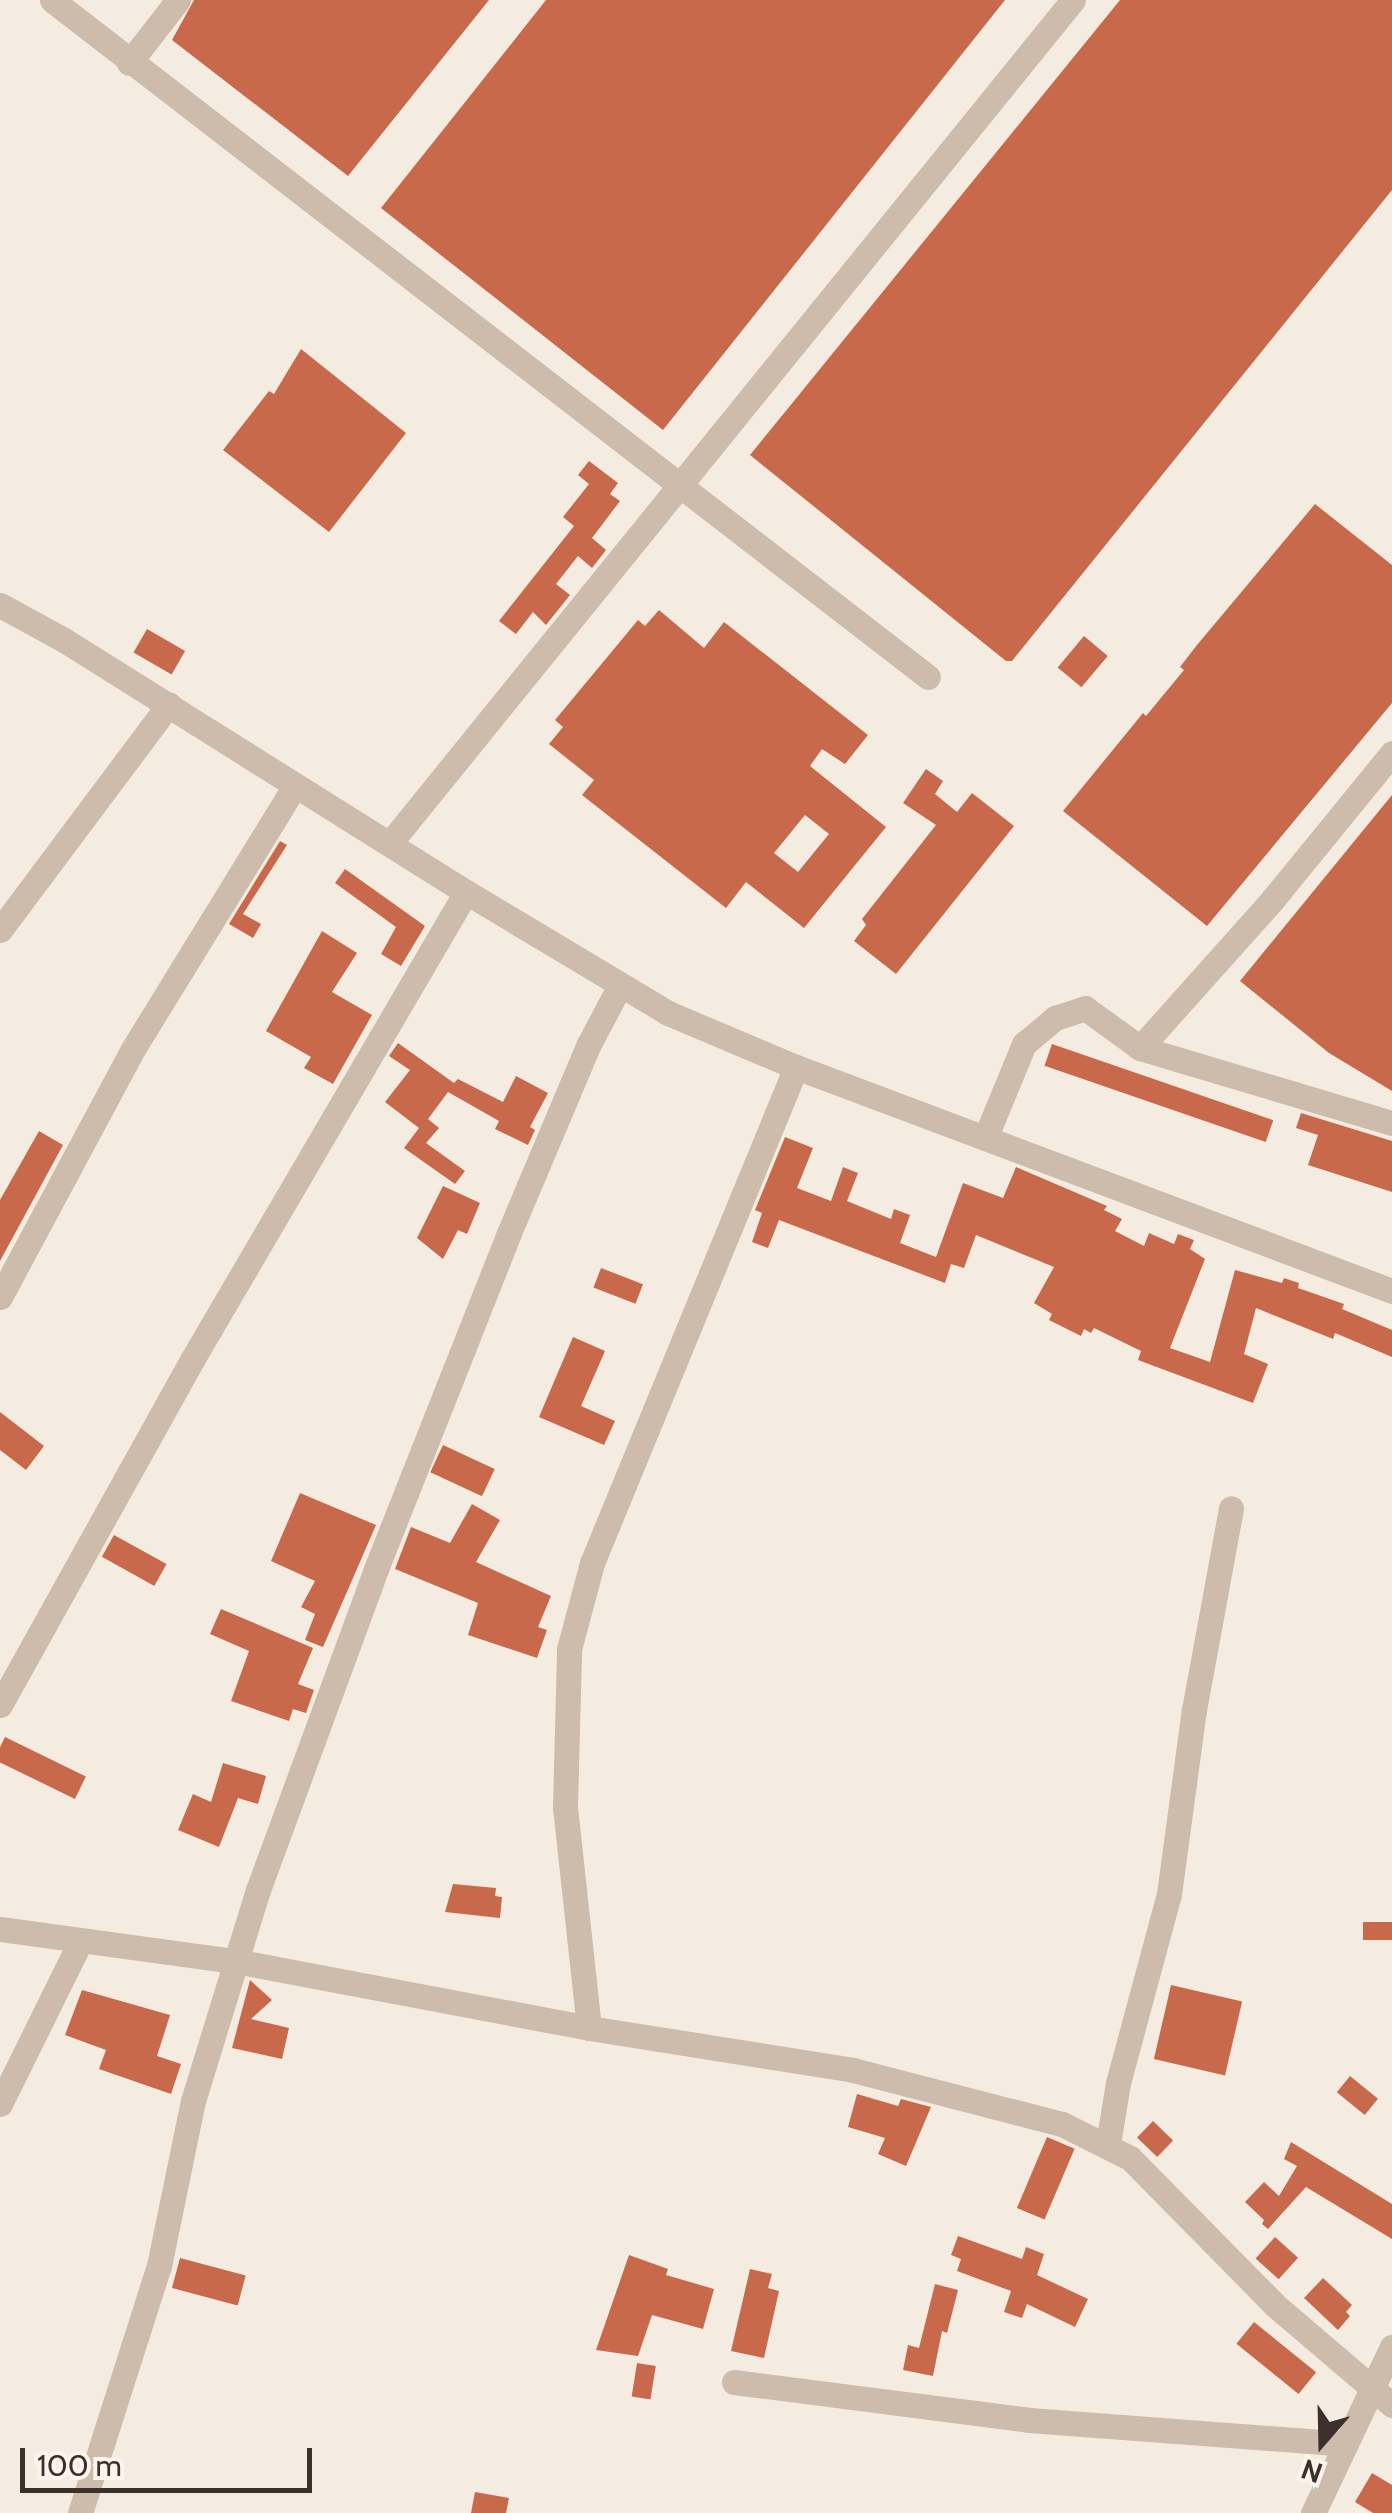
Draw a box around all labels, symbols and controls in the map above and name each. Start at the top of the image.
north arrow [1272,2393,1372,2493]
scale bar [25,2428,318,2490]
text: 100 m [37,2447,122,2484]
text: N [1297,2452,1327,2491]

